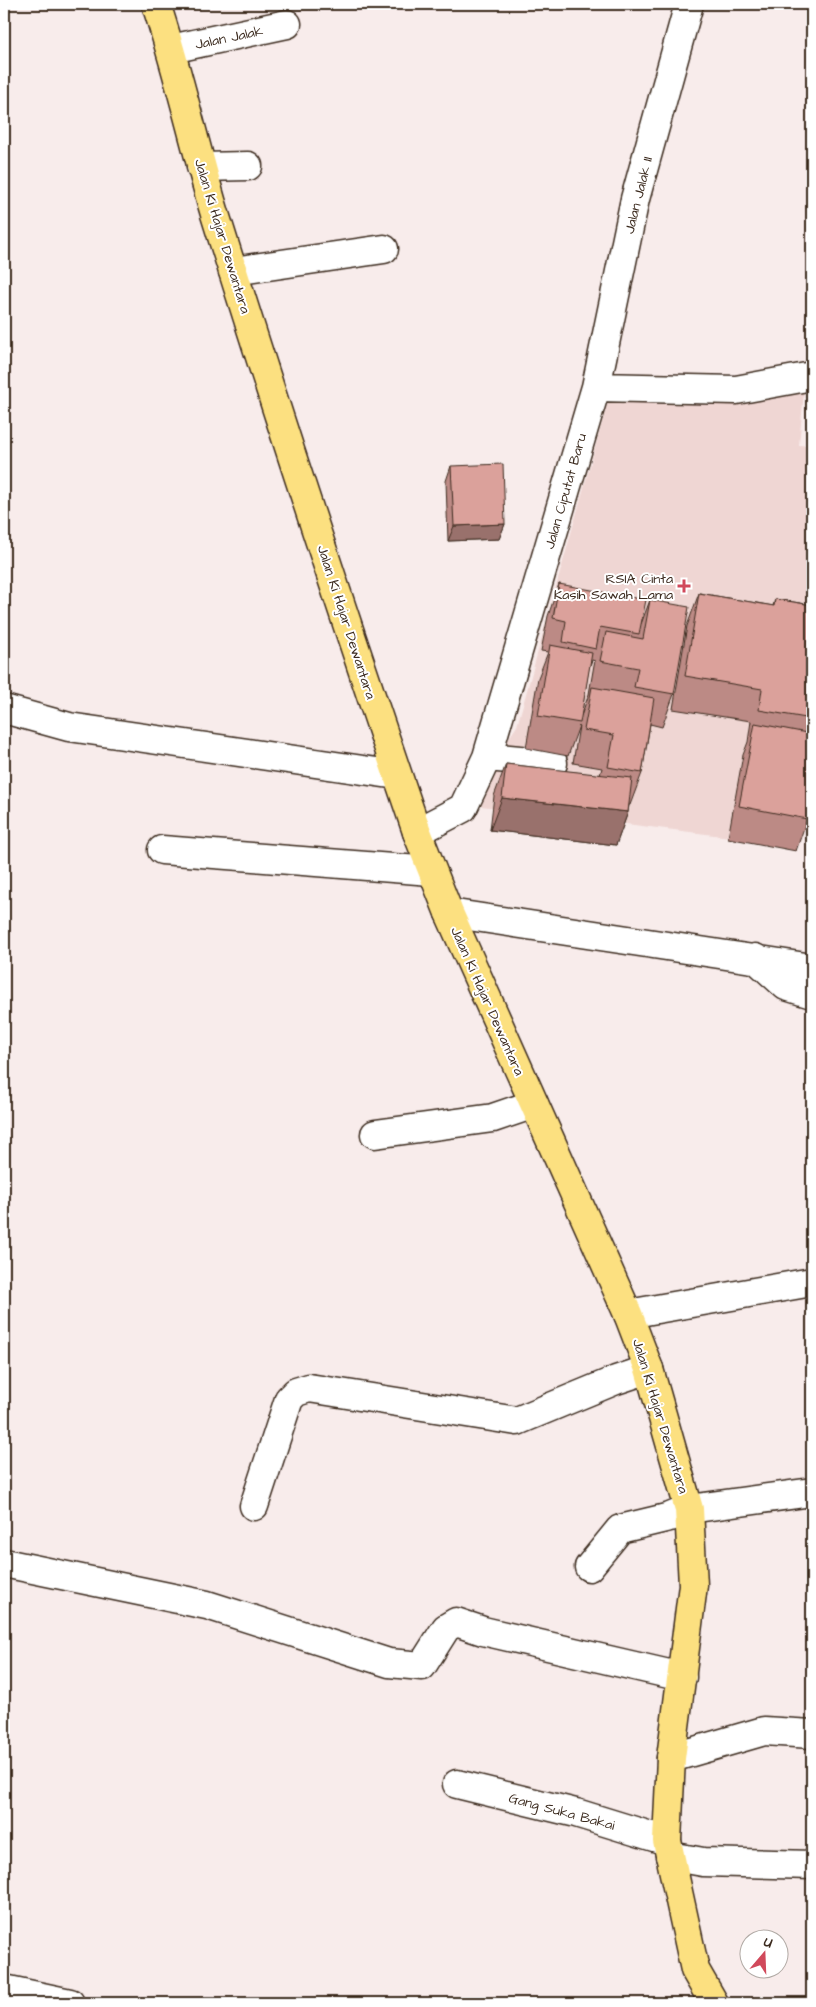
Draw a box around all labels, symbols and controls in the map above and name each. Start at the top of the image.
street label: Jalan Jalak [193,21,265,55]
street label: Jalan Jalak II [620,155,658,236]
street label: Jalan Ki Hajar Dewantara [189,156,255,316]
street label: Jalan Ciputat Baru [540,431,592,551]
street label: Jalan Ki Hajar Dewantara [312,543,380,702]
place label: RSIA Cinta Kasih Sawah Lama [554,569,673,605]
marker: RSIA Cinta Kasih Sawah Lama [677,579,691,593]
street label: Jalan Ki Hajar Dewantara [445,924,529,1079]
street label: Jalan Ki Hajar Dewantara [627,1336,693,1496]
street label: Gang Suka Bakai [507,1788,617,1836]
north arrow [738,1930,788,1980]
text: U [761,1932,775,1953]

